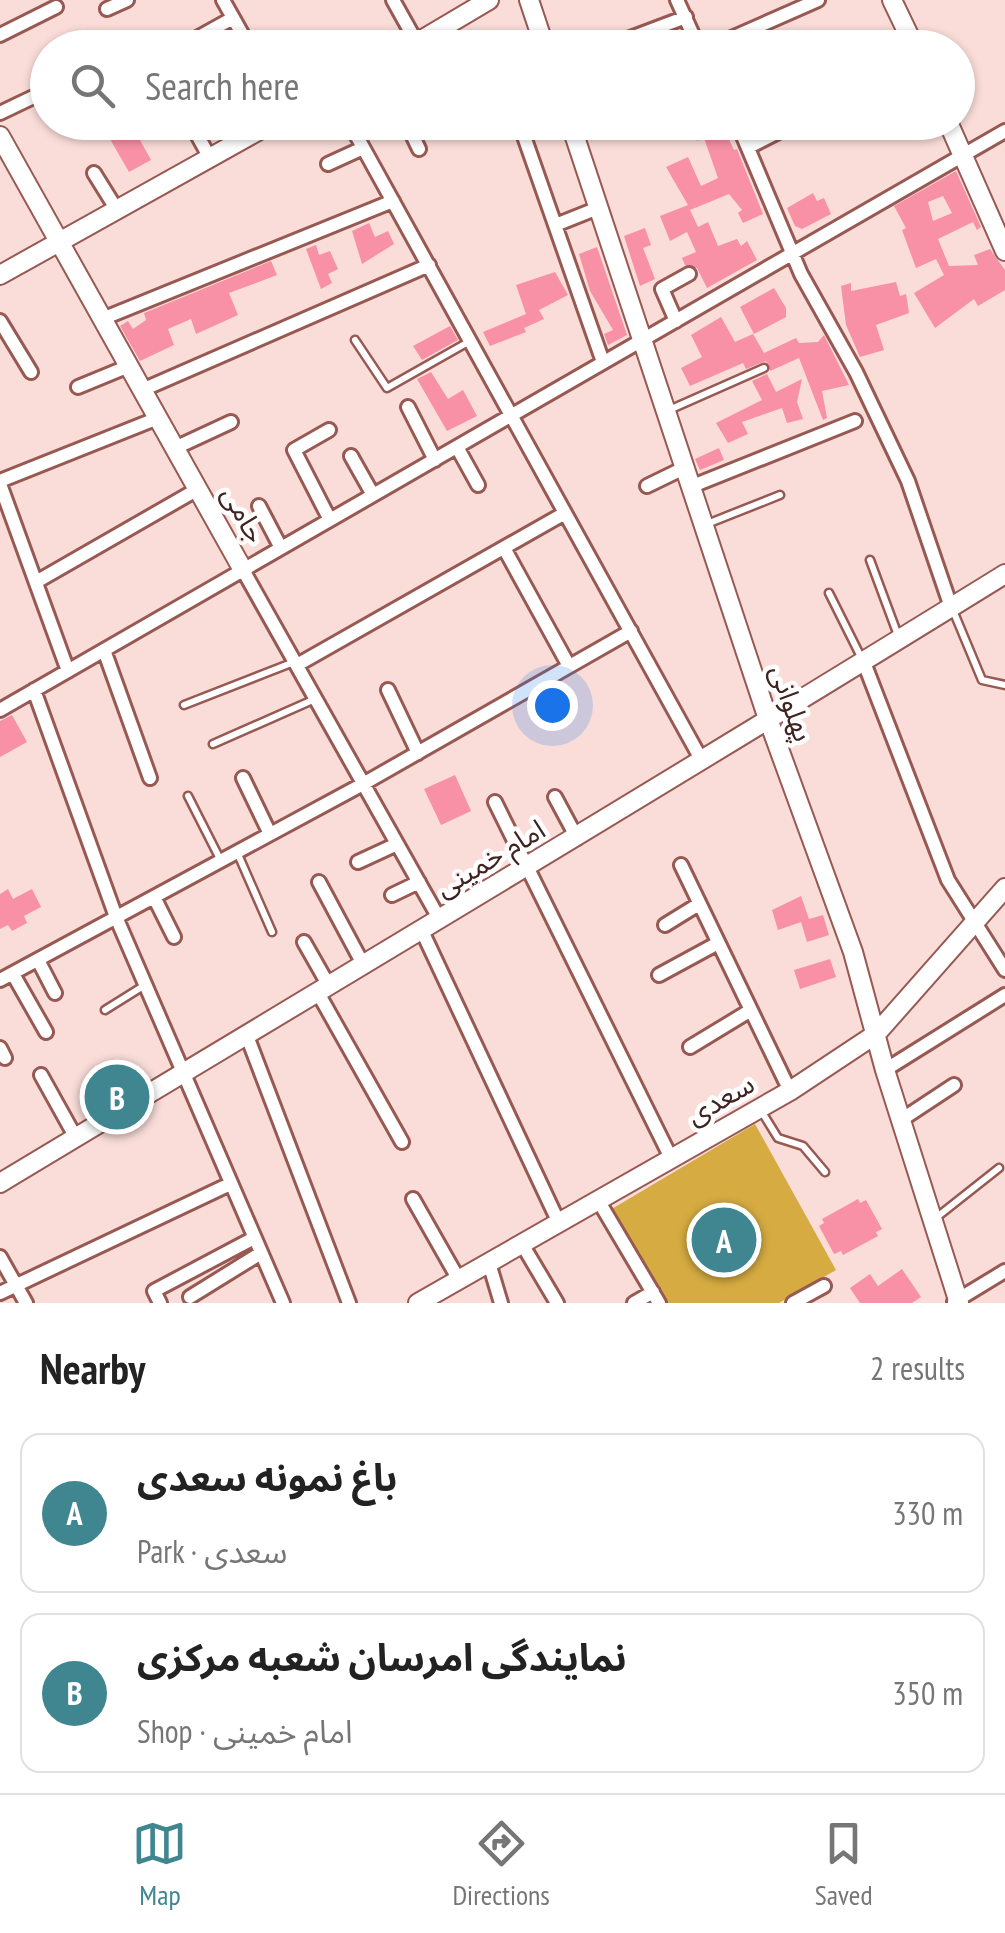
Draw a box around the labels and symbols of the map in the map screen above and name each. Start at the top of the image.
street label: جامی [214,479,275,549]
street label: پهلوانی [762,659,823,746]
your location [527,680,578,731]
street label: امام خمینی [428,810,553,908]
pin: B [84,1060,150,1134]
street label: سعدی [679,1064,760,1133]
pin: A [692,1202,756,1278]

